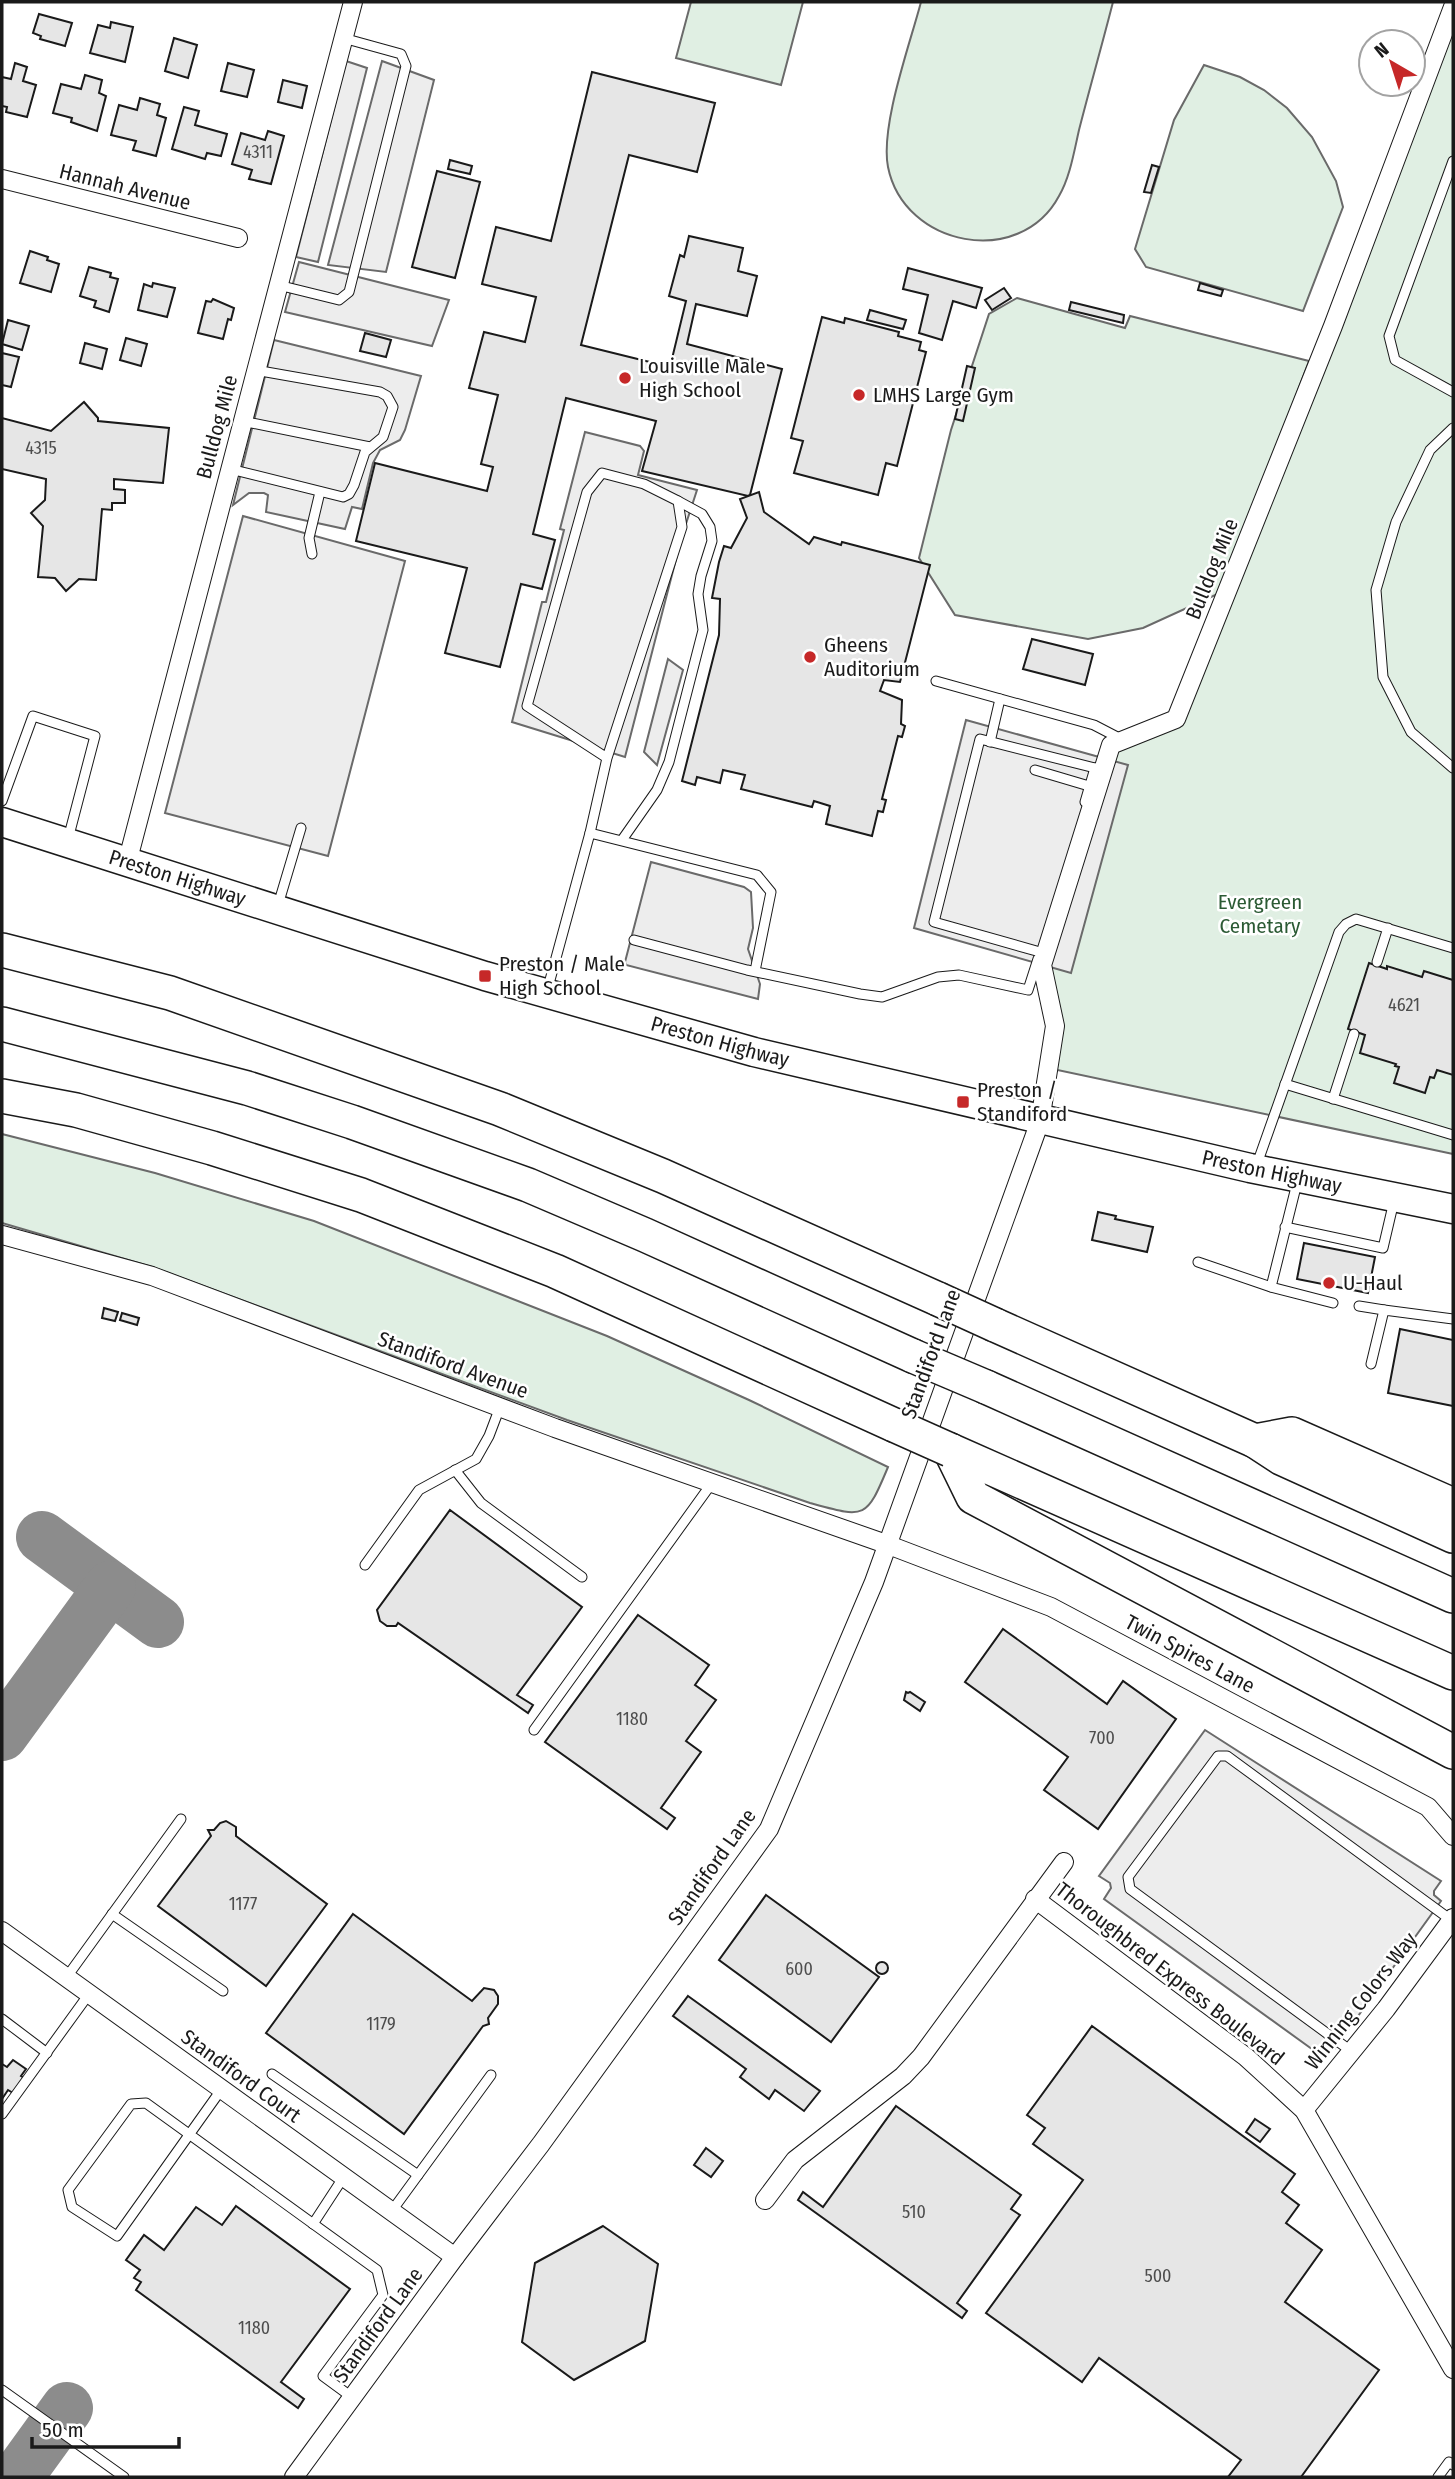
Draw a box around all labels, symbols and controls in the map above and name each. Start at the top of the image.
north arrow [1357,28,1427,98]
text: N [1370,38,1393,63]
house number: 4311 [243,141,273,163]
street label: Hannah Avenue [57,158,193,216]
place label: Louisville Male High School [639,353,766,403]
marker: Louisville Male High School [617,370,633,386]
street label: Bulldog Mile [191,372,243,482]
place label: LMHS Large Gym [873,382,1014,408]
marker: LMHS Large Gym [851,387,867,403]
house number: 4315 [25,437,57,459]
street label: Bulldog Mile [1180,515,1244,623]
place label: Gheens Auditorium [824,632,920,682]
marker: Gheens Auditorium [802,649,818,665]
street label: Preston Highway [106,844,250,912]
park label: Evergreen Cemetary [1218,889,1302,939]
place label: Preston / Male High School [499,951,625,1001]
marker: Preston / Male High School [477,968,493,984]
house number: 4621 [1388,994,1420,1016]
street label: Preston Highway [648,1011,792,1073]
place label: Preston / Standiford [977,1077,1067,1127]
marker: Preston / Standiford [955,1094,971,1110]
street label: Preston Highway [1199,1144,1345,1199]
place label: U-Haul [1343,1270,1403,1296]
marker: U-Haul [1321,1275,1337,1291]
street label: Standiford Lane [896,1286,966,1422]
street label: Standiford Avenue [374,1326,532,1404]
street label: Twin Spires Lane [1121,1609,1259,1699]
house number: 1180 [616,1708,648,1730]
house number: 700 [1089,1727,1115,1749]
street label: Standiford Lane [662,1804,762,1930]
street label: Thoroughbred Express Boulevard [1051,1877,1289,2071]
house number: 1177 [229,1893,257,1915]
street label: Winning Colors Way [1299,1927,1423,2075]
house number: 600 [785,1958,813,1980]
house number: 1179 [366,2013,396,2035]
street label: Standiford Court [176,2024,306,2128]
house number: 510 [902,2201,926,2223]
street label: Standiford Lane [327,2262,429,2388]
house number: 500 [1144,2265,1172,2287]
house number: 1180 [238,2317,270,2339]
scale bar [32,2406,178,2450]
text: 50 m [42,2417,84,2443]

